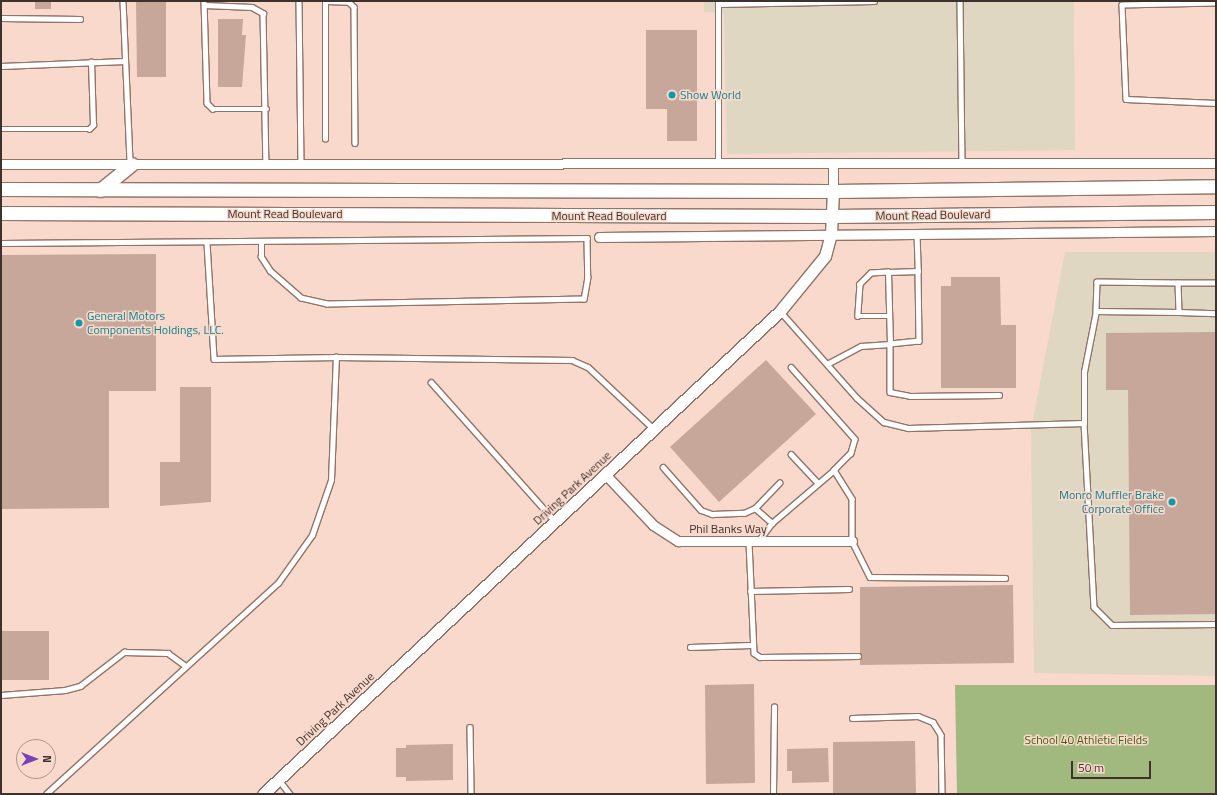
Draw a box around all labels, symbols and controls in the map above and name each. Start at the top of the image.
place label: Show World [680,88,741,102]
marker: Show World [667,90,677,100]
street label: Mount Read Boulevard [227,207,343,221]
street label: Mount Read Boulevard [875,207,991,223]
street label: Mount Read Boulevard [551,209,667,223]
place label: General Motors Components Holdings, LLC. [87,309,224,337]
marker: General Motors Components Holdings, LLC. [74,318,84,328]
street label: Driving Park Avenue [530,448,614,528]
place label: Monro Muffler Brake Corporate Office [1059,488,1164,516]
marker: Monro Muffler Brake Corporate Office [1167,497,1177,507]
street label: Phil Banks Way [689,522,767,536]
street label: Driving Park Avenue [293,669,377,749]
park label: School 40 Athletic Fields [1024,733,1148,747]
north arrow [16,739,56,779]
scale bar [1073,753,1153,779]
text: N [39,755,55,763]
text: 50 m [1078,758,1104,777]

